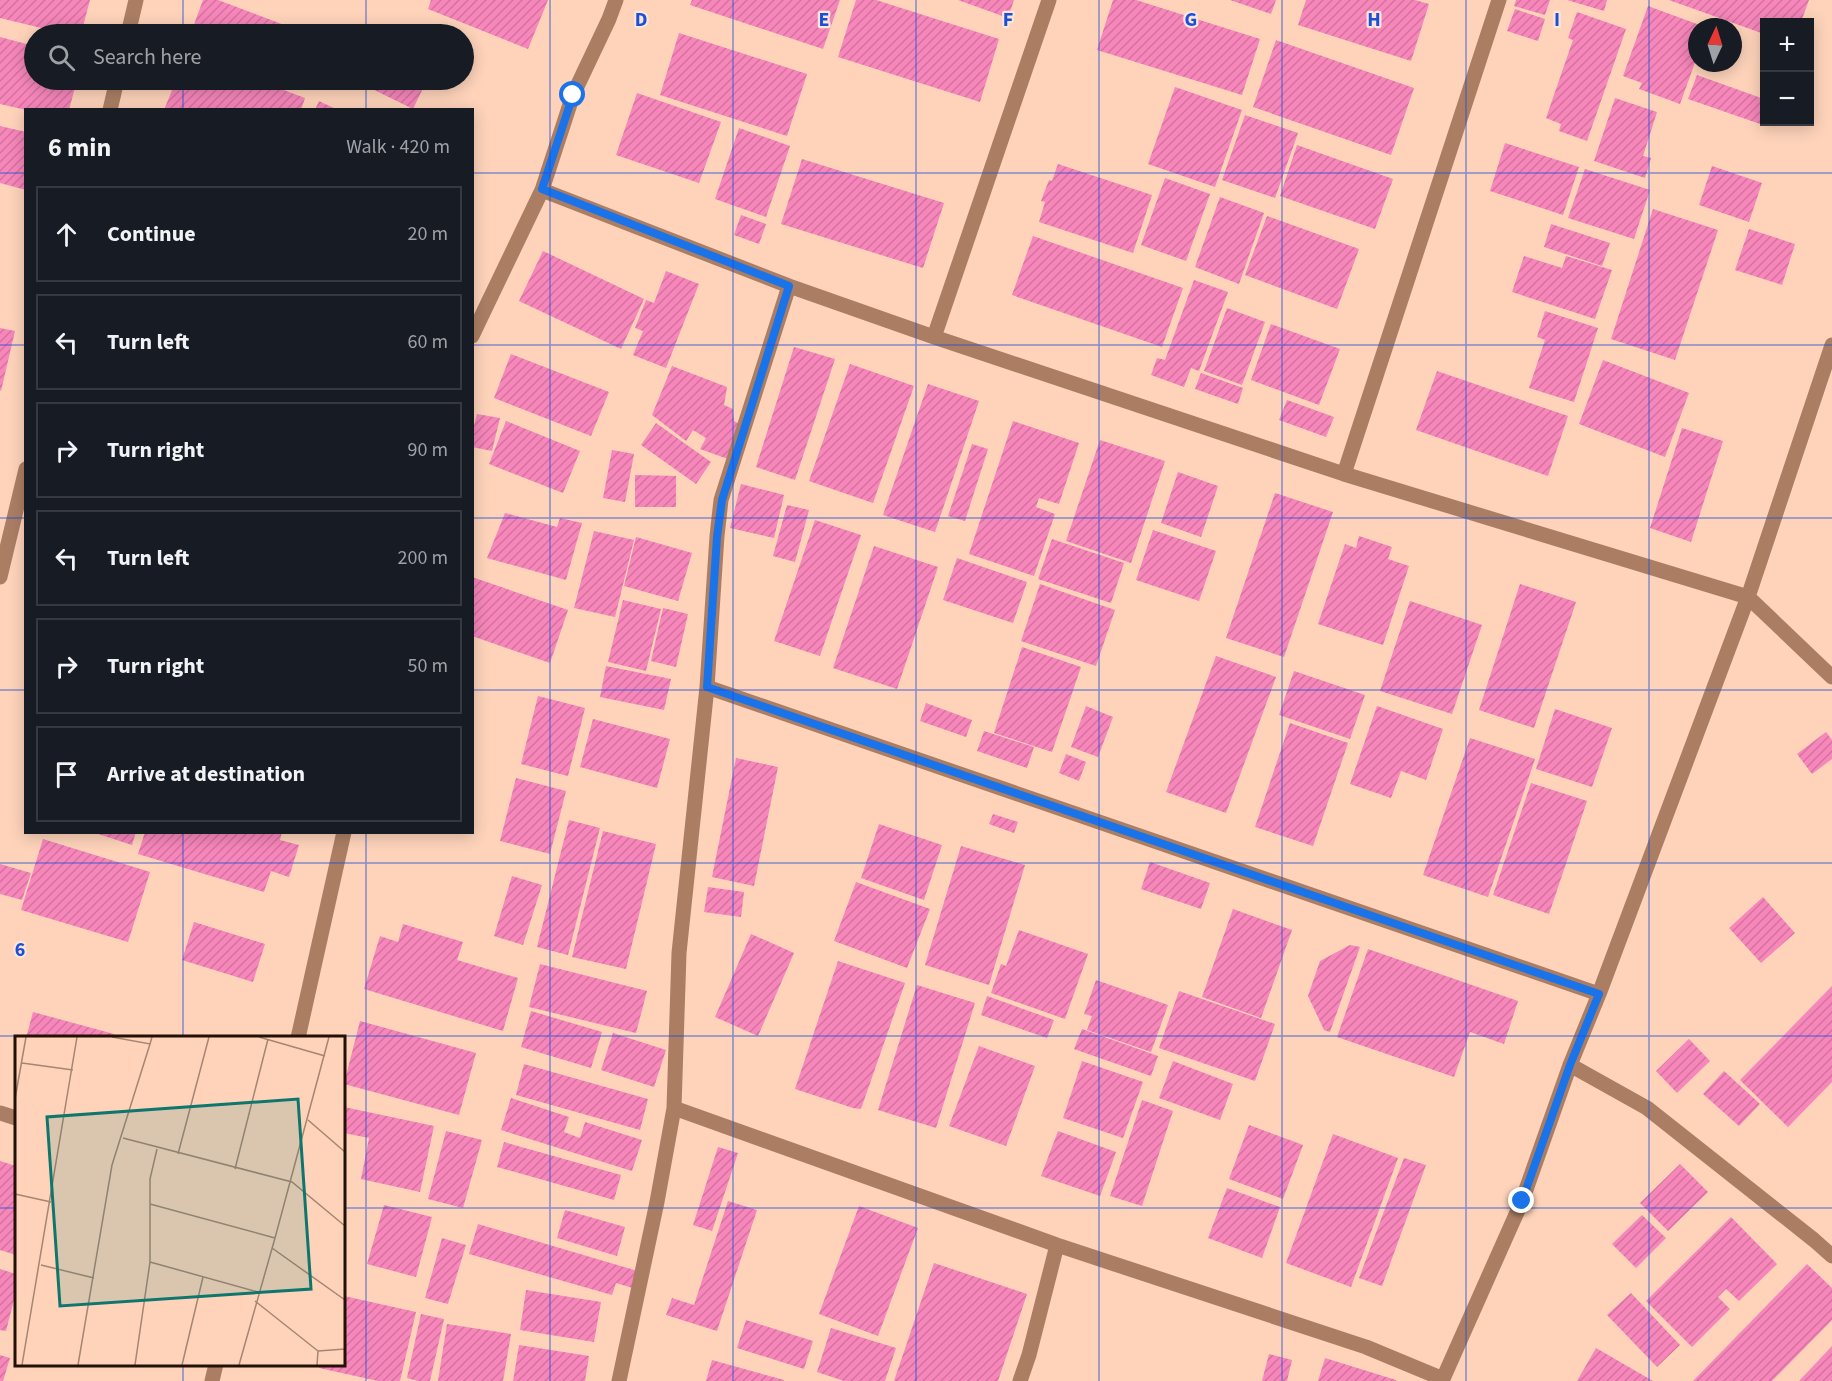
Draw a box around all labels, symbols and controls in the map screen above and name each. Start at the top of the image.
text: D [635,6,647,34]
text: E [819,6,829,34]
text: F [1003,6,1013,34]
text: G [1185,6,1197,34]
text: H [1367,6,1381,34]
text: I [1554,6,1560,34]
north arrow [1688,18,1742,72]
map controls [1760,18,1814,126]
button: + [1760,18,1814,72]
search box [24,24,474,90]
icon: search [45,41,78,74]
text: Search here [93,41,201,73]
button: − [1760,72,1814,126]
route start [559,81,585,107]
text: 6 min [48,129,111,166]
text: Walk · 420 m [346,133,450,161]
icon: ahead [50,218,83,251]
text: Continue [107,218,196,250]
text: 20 m [408,220,448,248]
icon: left [50,326,83,359]
text: Turn left [107,326,189,358]
text: 60 m [408,328,448,356]
icon: right [50,434,83,467]
text: Turn right [107,434,204,466]
text: 90 m [408,436,448,464]
icon: left [50,542,83,575]
text: Turn left [107,542,189,574]
text: 200 m [398,544,448,572]
icon: right [50,650,83,683]
text: Turn right [107,650,204,682]
text: 50 m [408,652,448,680]
icon: arrive [50,758,83,791]
text: Arrive at destination [107,758,305,790]
text: 6 [15,936,25,964]
inset map [15,1036,345,1366]
route end [1508,1187,1534,1213]

